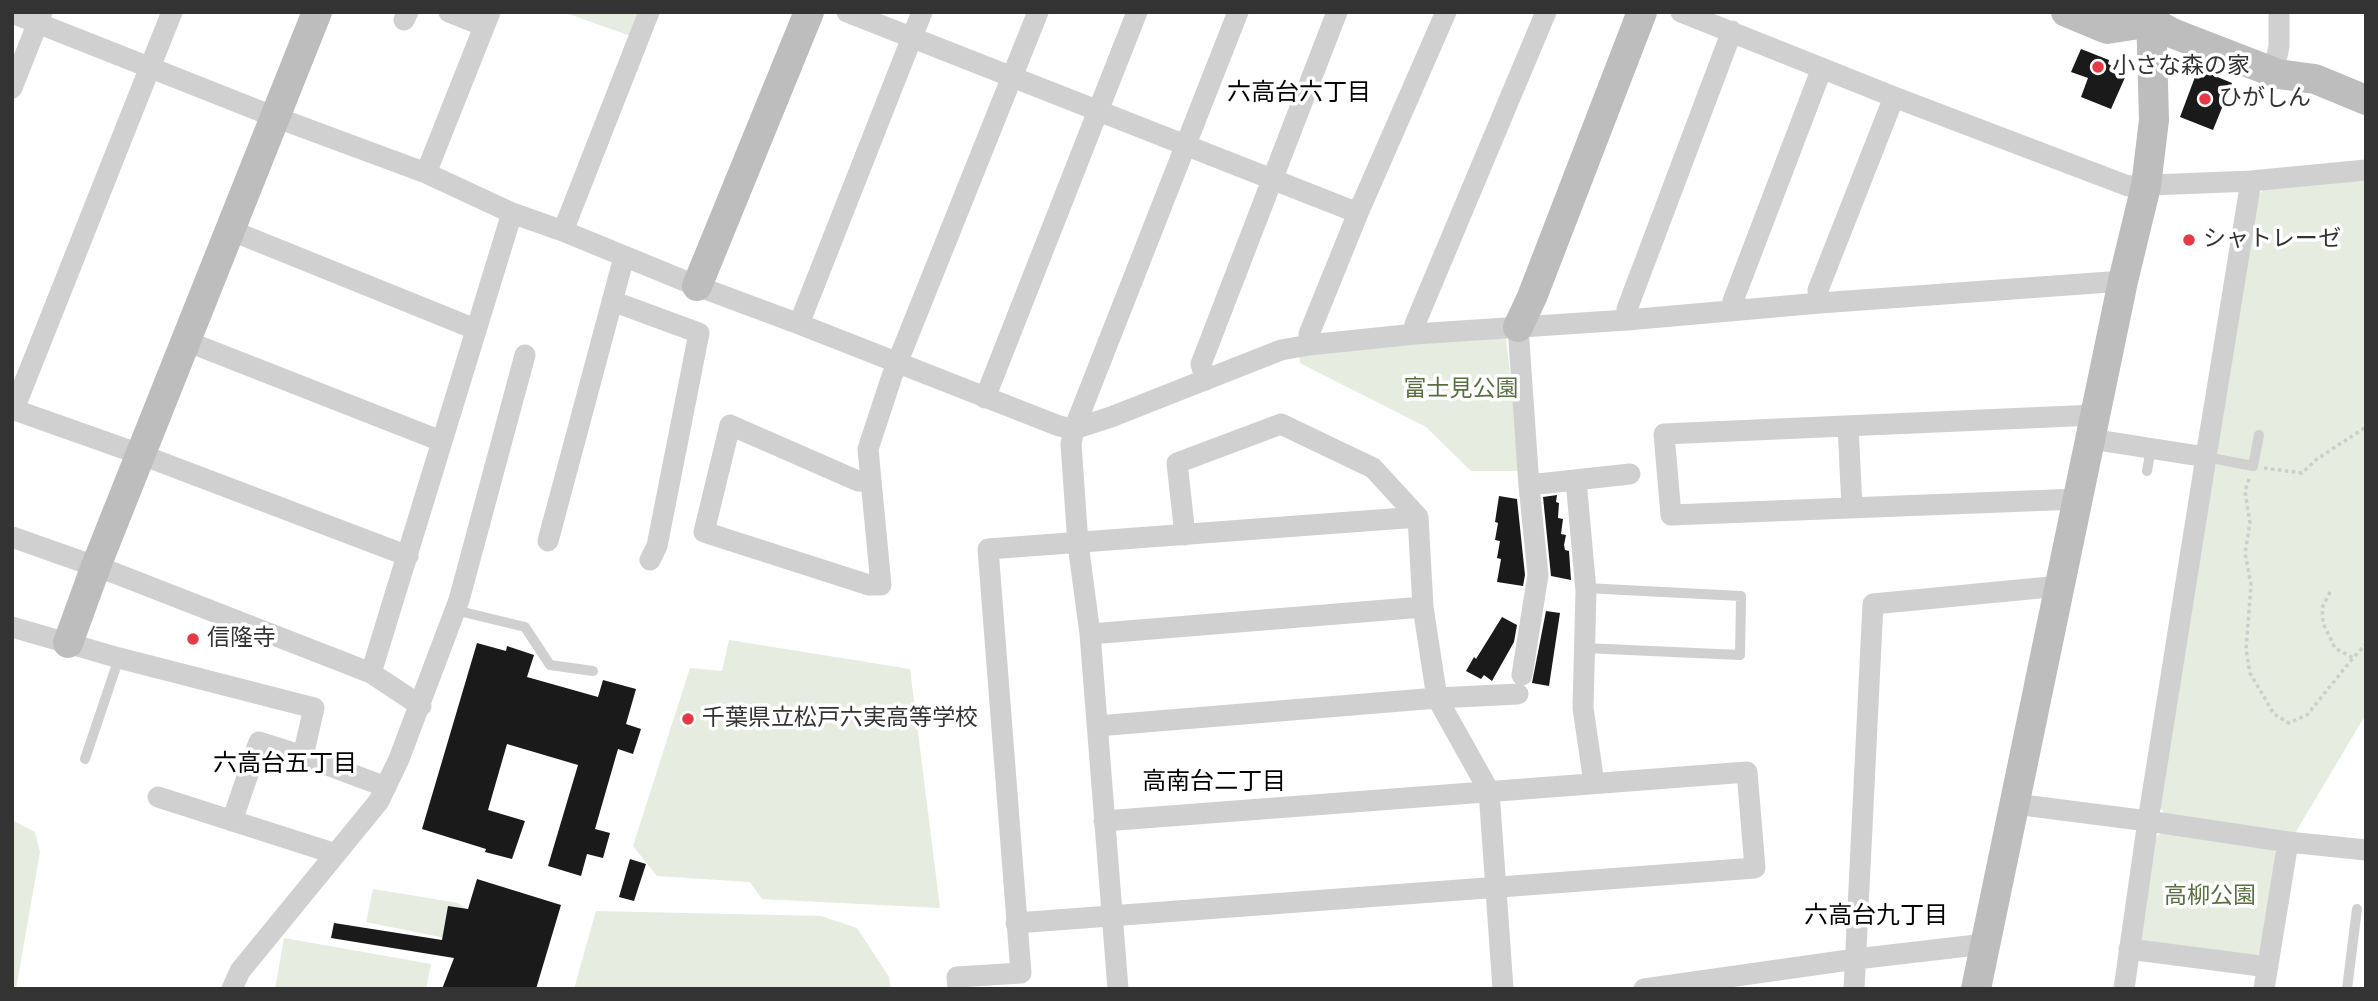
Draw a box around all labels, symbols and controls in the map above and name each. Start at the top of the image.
place label: 小さな森の家 [2112,53,2250,81]
marker: 小さな森の家 [2090,59,2106,75]
district label: 六高台六丁目 [1227,79,1371,107]
place label: ひがしん [2219,85,2311,113]
marker: ひがしん [2197,91,2213,107]
place label: シャトレーゼ [2203,226,2341,254]
marker: シャトレーゼ [2181,232,2197,248]
park label: 富士見公園 [1404,376,1518,404]
place label: 信隆寺 [207,625,276,653]
marker: 信隆寺 [185,631,201,647]
place label: 千葉県立松戸六実高等学校 [702,705,978,733]
marker: 千葉県立松戸六実高等学校 [680,711,696,727]
district label: 六高台五丁目 [213,750,357,778]
district label: 高南台二丁目 [1142,768,1286,796]
park label: 高柳公園 [2164,883,2256,911]
district label: 六高台九丁目 [1804,902,1948,930]

